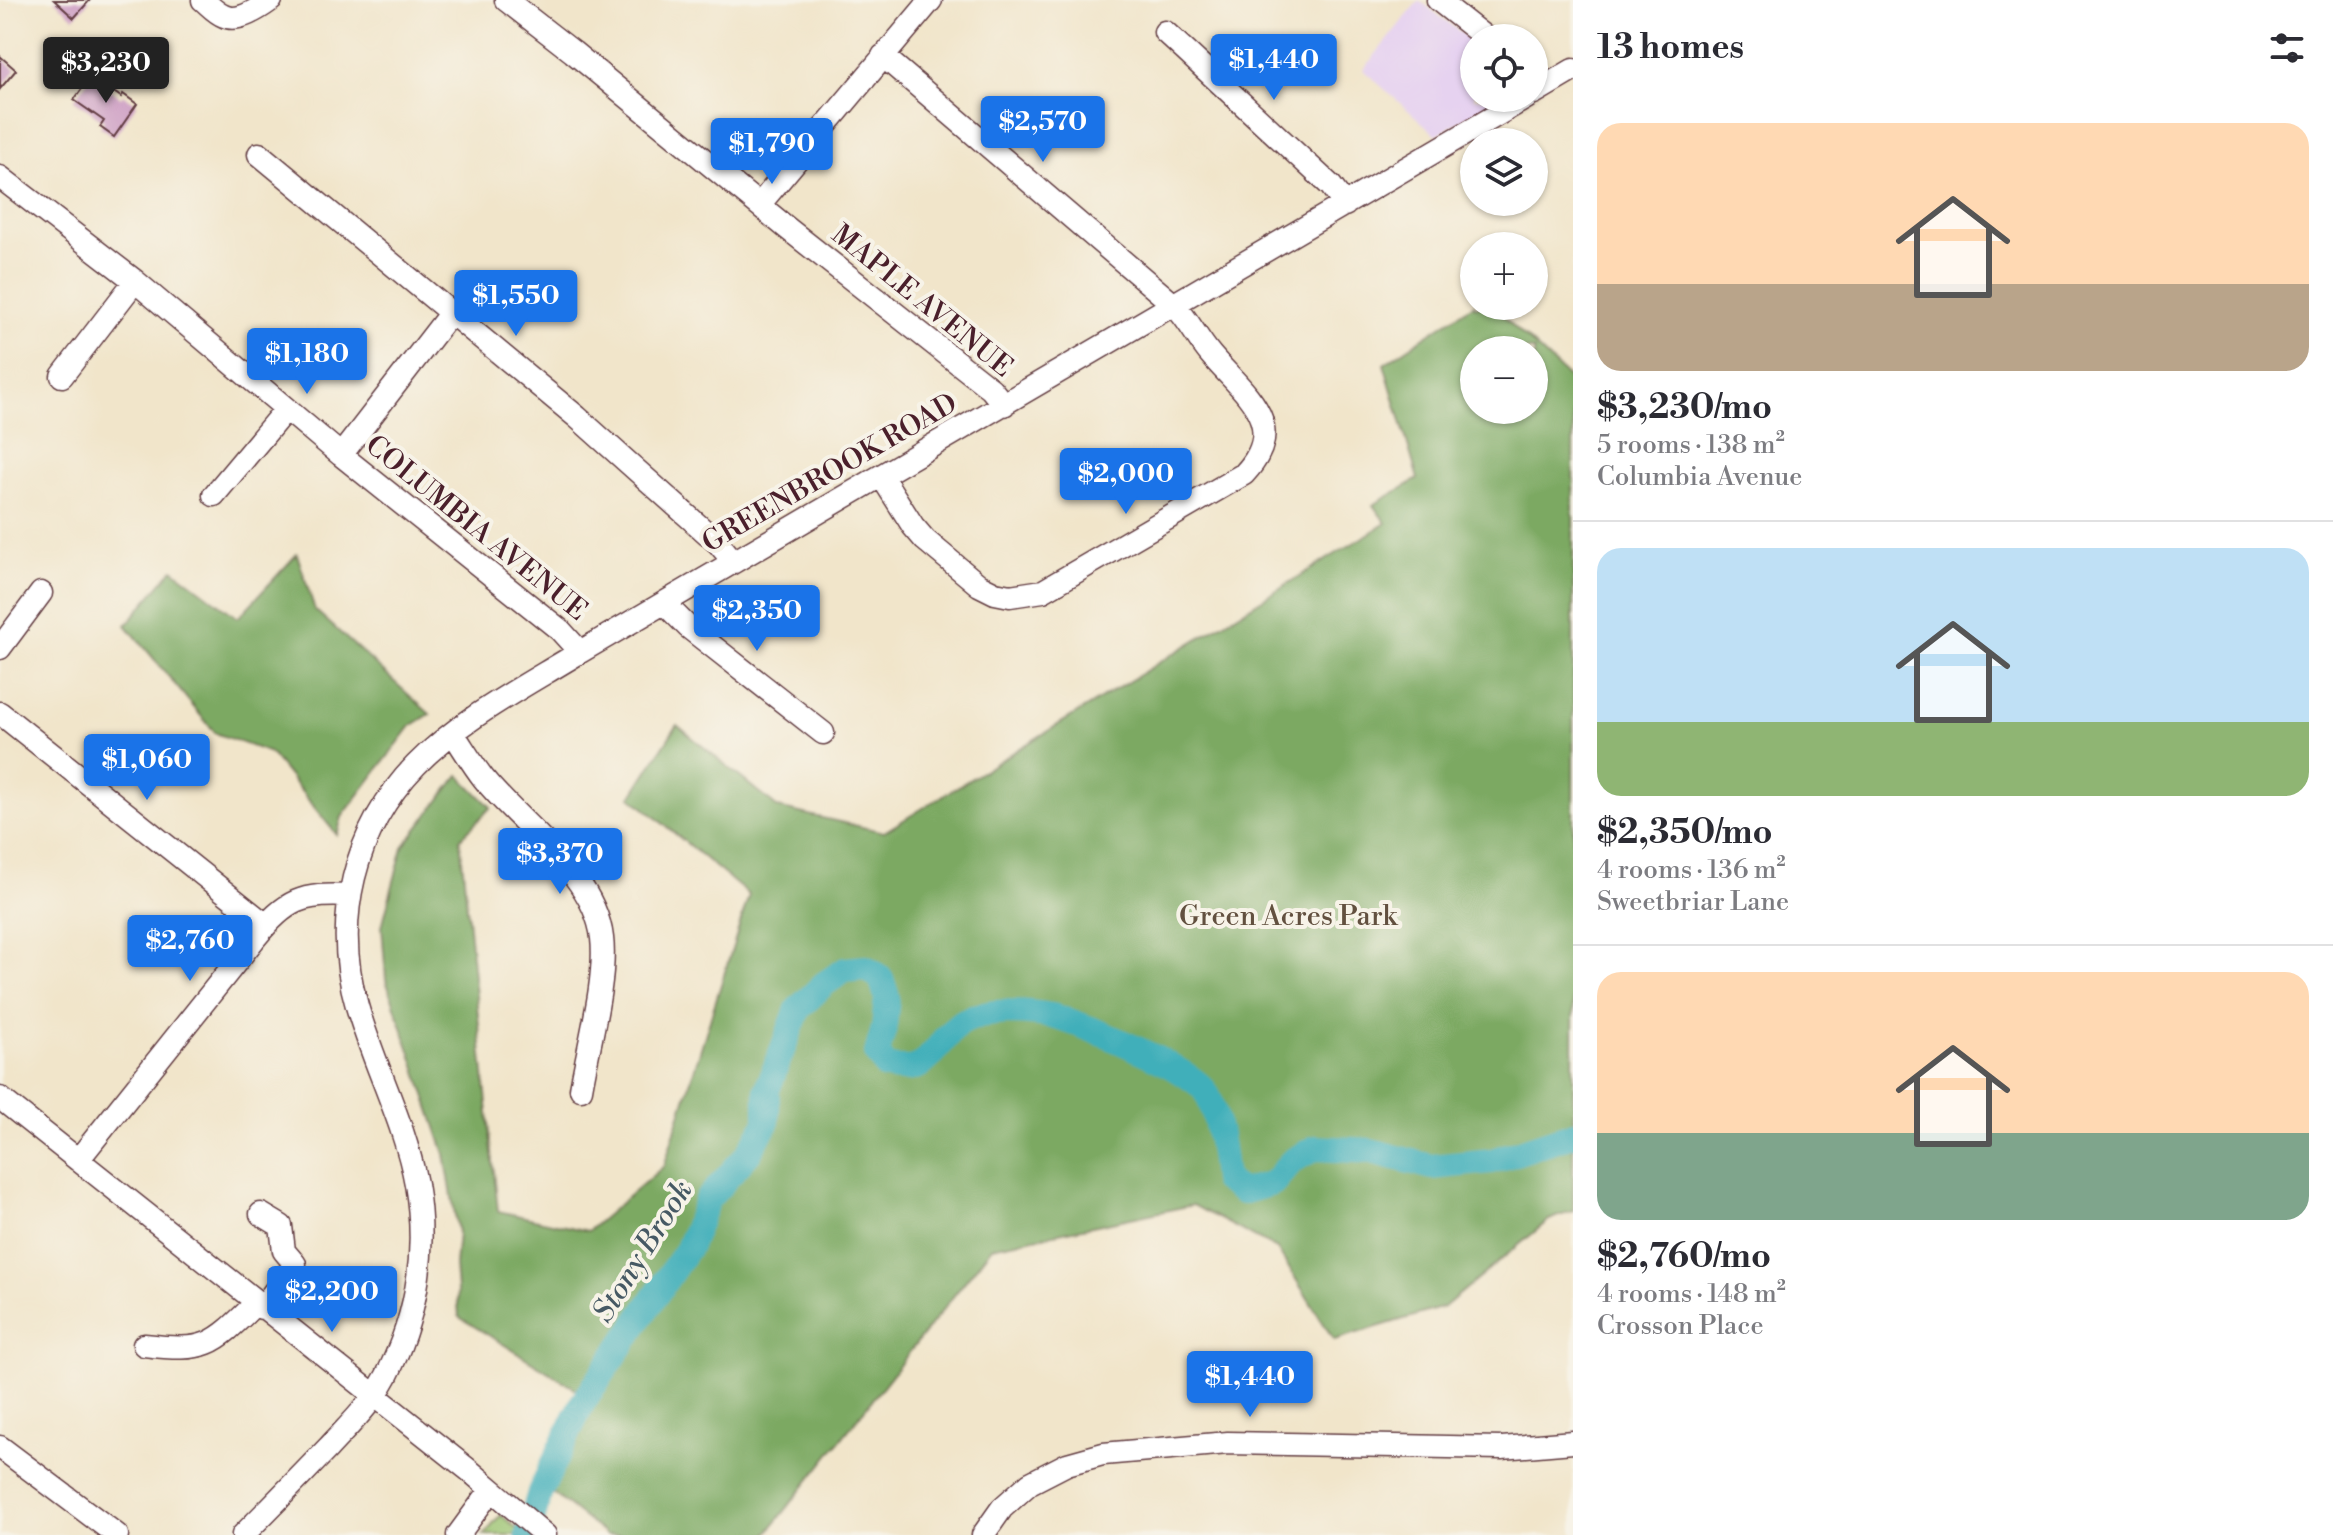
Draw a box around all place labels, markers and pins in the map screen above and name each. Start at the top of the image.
pin: $1,440 [1209,34,1339,102]
pin: $3,230 [41,37,171,105]
pin: $2,570 [978,96,1108,164]
pin: $1,790 [707,118,837,186]
pin: $1,550 [451,270,581,338]
pin: $1,180 [242,328,372,396]
pin: $2,000 [1061,448,1191,516]
pin: $2,350 [692,585,822,653]
pin: $1,060 [82,734,212,802]
pin: $3,370 [495,828,625,896]
pin: $2,760 [125,915,255,983]
pin: $2,200 [267,1266,397,1334]
pin: $1,440 [1185,1351,1315,1419]

